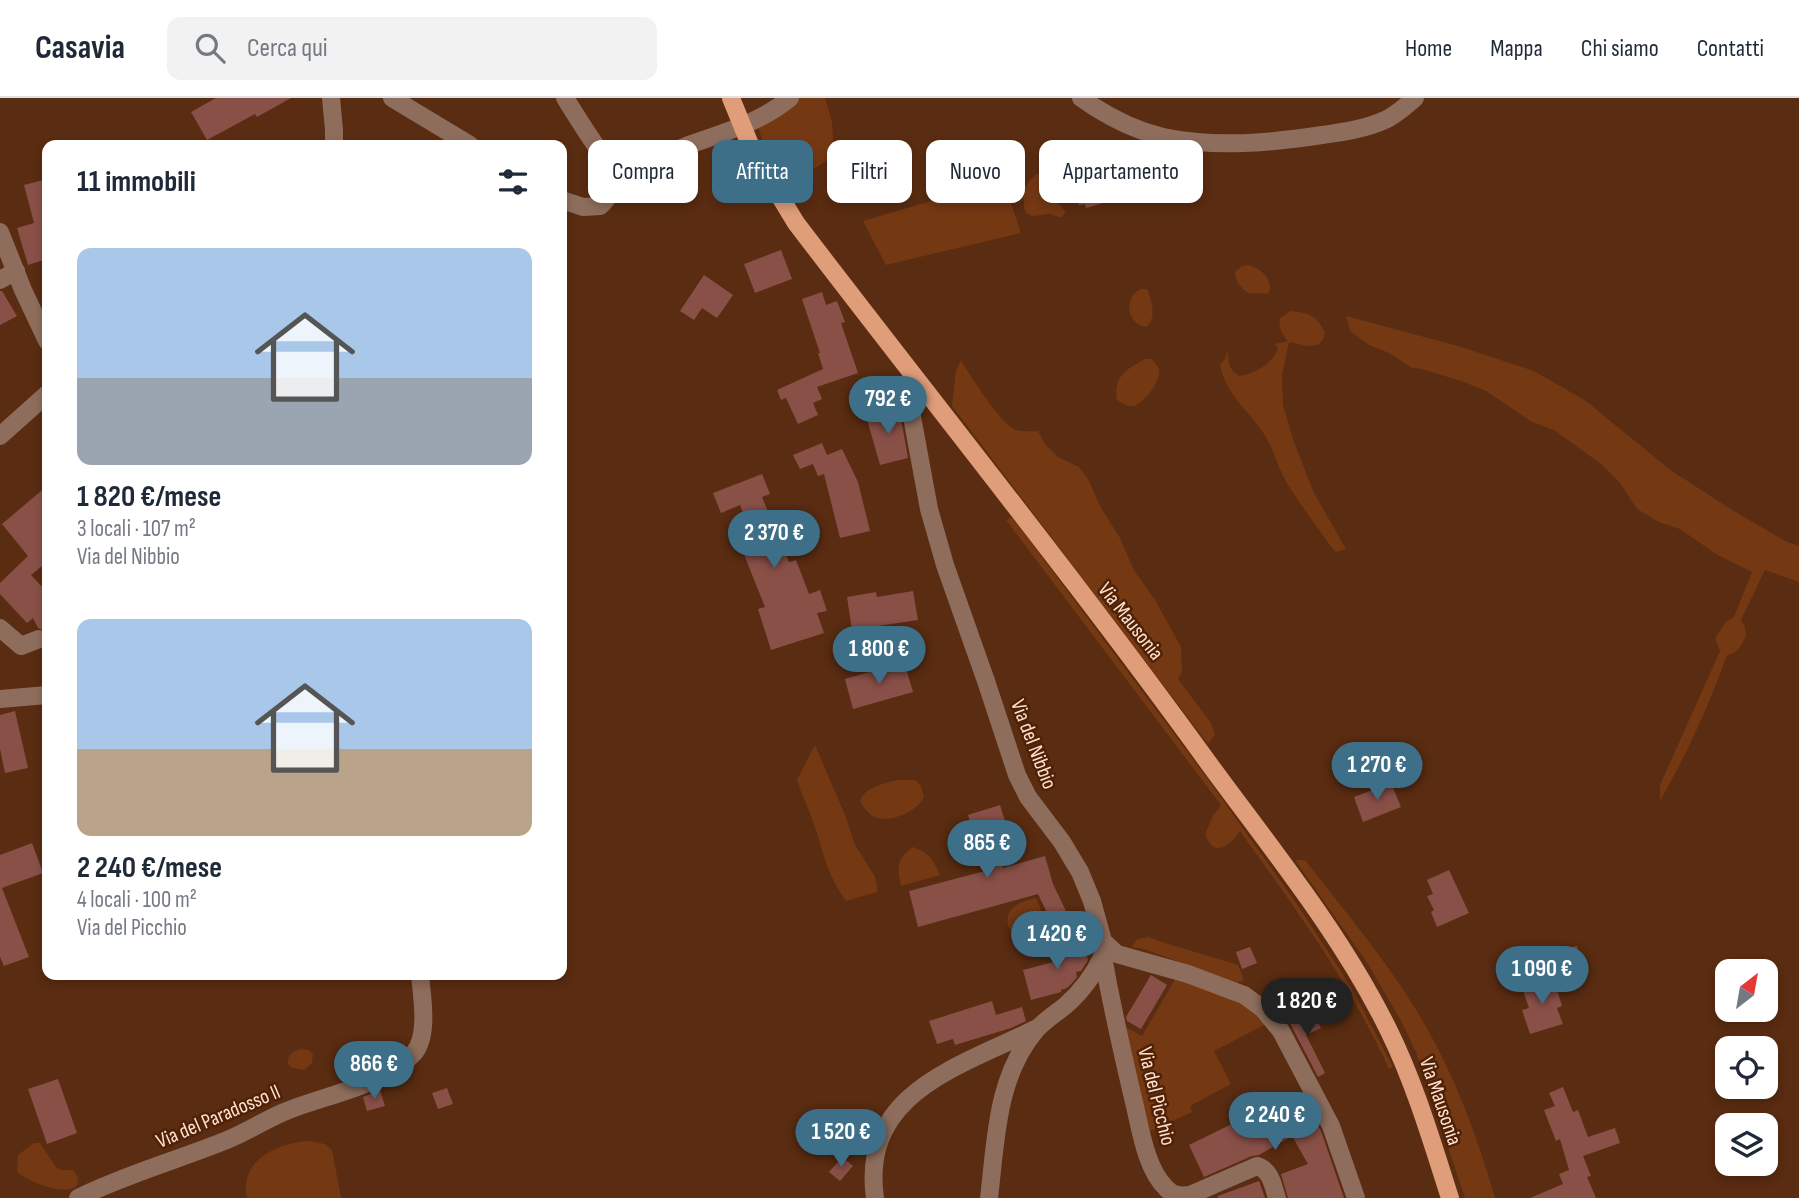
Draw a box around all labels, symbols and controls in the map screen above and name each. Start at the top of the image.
search box [167,17,657,80]
text: Casavia [35,28,125,68]
icon: search [191,29,229,67]
text: Cerca qui [247,33,328,64]
text: Home [1405,34,1452,63]
text: Mappa [1490,34,1543,63]
text: Chi siamo [1581,34,1659,63]
text: Contatti [1697,34,1764,63]
chip: Compra [588,140,698,203]
chip: Affitta [712,140,813,203]
chip: Filtri [827,140,912,203]
chip: Nuovo [926,140,1025,203]
chip: Appartamento [1039,140,1203,203]
icon: filters [494,163,532,201]
text: 11 immobili [77,164,196,200]
icon: home [242,294,368,420]
pin: 792 € [839,376,937,436]
text: 792 € [865,385,911,413]
text: 1 820 €/mese [77,479,221,515]
pin: 2 370 € [709,510,839,570]
text: 3 locali · 107 m² [77,515,196,543]
text: 2 370 € [744,519,804,547]
text: Via del Nibbio [77,543,180,571]
street label: Via Mausonia [1093,578,1169,665]
pin: 1 800 € [814,626,944,686]
text: 1 800 € [849,635,909,663]
icon: home [242,665,368,791]
street label: Via del Nibbio [1005,696,1062,792]
pin: 1 270 € [1312,742,1442,802]
text: 1 270 € [1348,751,1406,779]
pin: 865 € [938,820,1036,880]
text: 865 € [963,829,1011,857]
text: 2 240 €/mese [77,850,222,886]
text: 4 locali · 100 m² [77,886,197,914]
pin: 1 420 € [992,912,1122,971]
text: Via del Picchio [77,914,187,942]
text: 1 420 € [1027,920,1087,948]
pin: 1 090 € [1477,946,1607,1006]
text: 1 090 € [1512,955,1572,983]
north arrow [1715,959,1778,1022]
map controls [1715,959,1778,1176]
pin: 1 820 € [1242,978,1372,1038]
text: 1 820 € [1277,987,1337,1015]
button: locate [1715,1036,1778,1099]
pin: 866 € [325,1042,423,1101]
street label: Via del Picchio [1132,1044,1181,1148]
text: 866 € [350,1050,398,1078]
street label: Via Mausonia [1414,1054,1467,1148]
street label: Via del Paradosso II [152,1079,284,1154]
pin: 2 240 € [1210,1093,1340,1152]
text: 2 240 € [1245,1101,1305,1129]
pin: 1 520 € [776,1110,906,1169]
button: layers [1715,1113,1778,1176]
text: 1 520 € [811,1118,871,1146]

